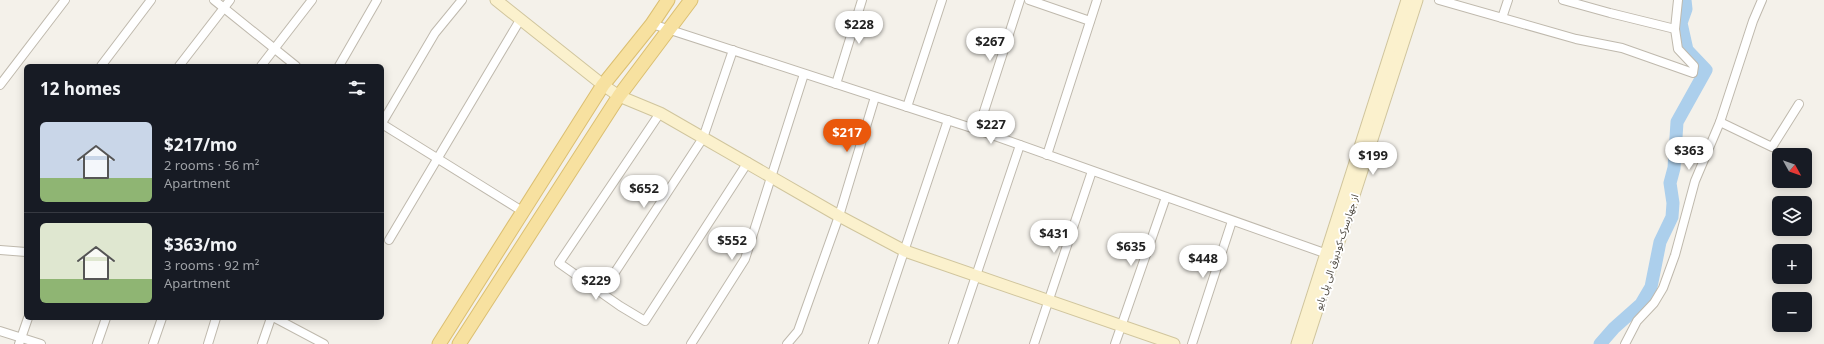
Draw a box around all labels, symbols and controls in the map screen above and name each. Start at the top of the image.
pin: $228 [835,11,883,45]
text: $228 [844,15,874,33]
pin: $267 [966,28,1014,62]
text: $267 [975,32,1005,50]
text: 12 homes [40,77,121,100]
icon: filters [346,77,368,99]
pin: $227 [967,111,1015,145]
text: $227 [976,115,1006,133]
pin: $217 [823,119,871,153]
text: $217 [832,123,862,141]
text: $217/mo [164,133,237,156]
pin: $363 [1665,137,1713,171]
icon: home [72,138,120,186]
text: $363 [1674,141,1704,159]
pin: $199 [1349,142,1397,176]
text: $199 [1358,146,1388,164]
north arrow [1772,148,1812,188]
map controls [1772,148,1812,332]
text: 2 rooms · 56 m² [164,156,259,174]
text: Apartment [164,174,230,192]
pin: $652 [620,175,668,209]
text: $652 [629,179,659,197]
street label: از جهارسرک-کودبرق الی پل بایو [1311,192,1361,312]
button: layers [1772,196,1812,236]
pin: $431 [1030,220,1078,254]
text: $431 [1039,224,1069,242]
pin: $552 [708,227,756,261]
text: $552 [717,231,747,249]
text: $363/mo [164,233,237,256]
pin: $635 [1107,233,1155,267]
text: $635 [1116,237,1146,255]
icon: home [72,239,120,287]
button: + [1772,244,1812,284]
pin: $448 [1179,245,1227,279]
text: $448 [1188,249,1218,267]
text: 3 rooms · 92 m² [164,256,259,274]
pin: $229 [572,267,620,301]
text: $229 [581,271,611,289]
text: Apartment [164,274,230,292]
button: − [1772,292,1812,332]

